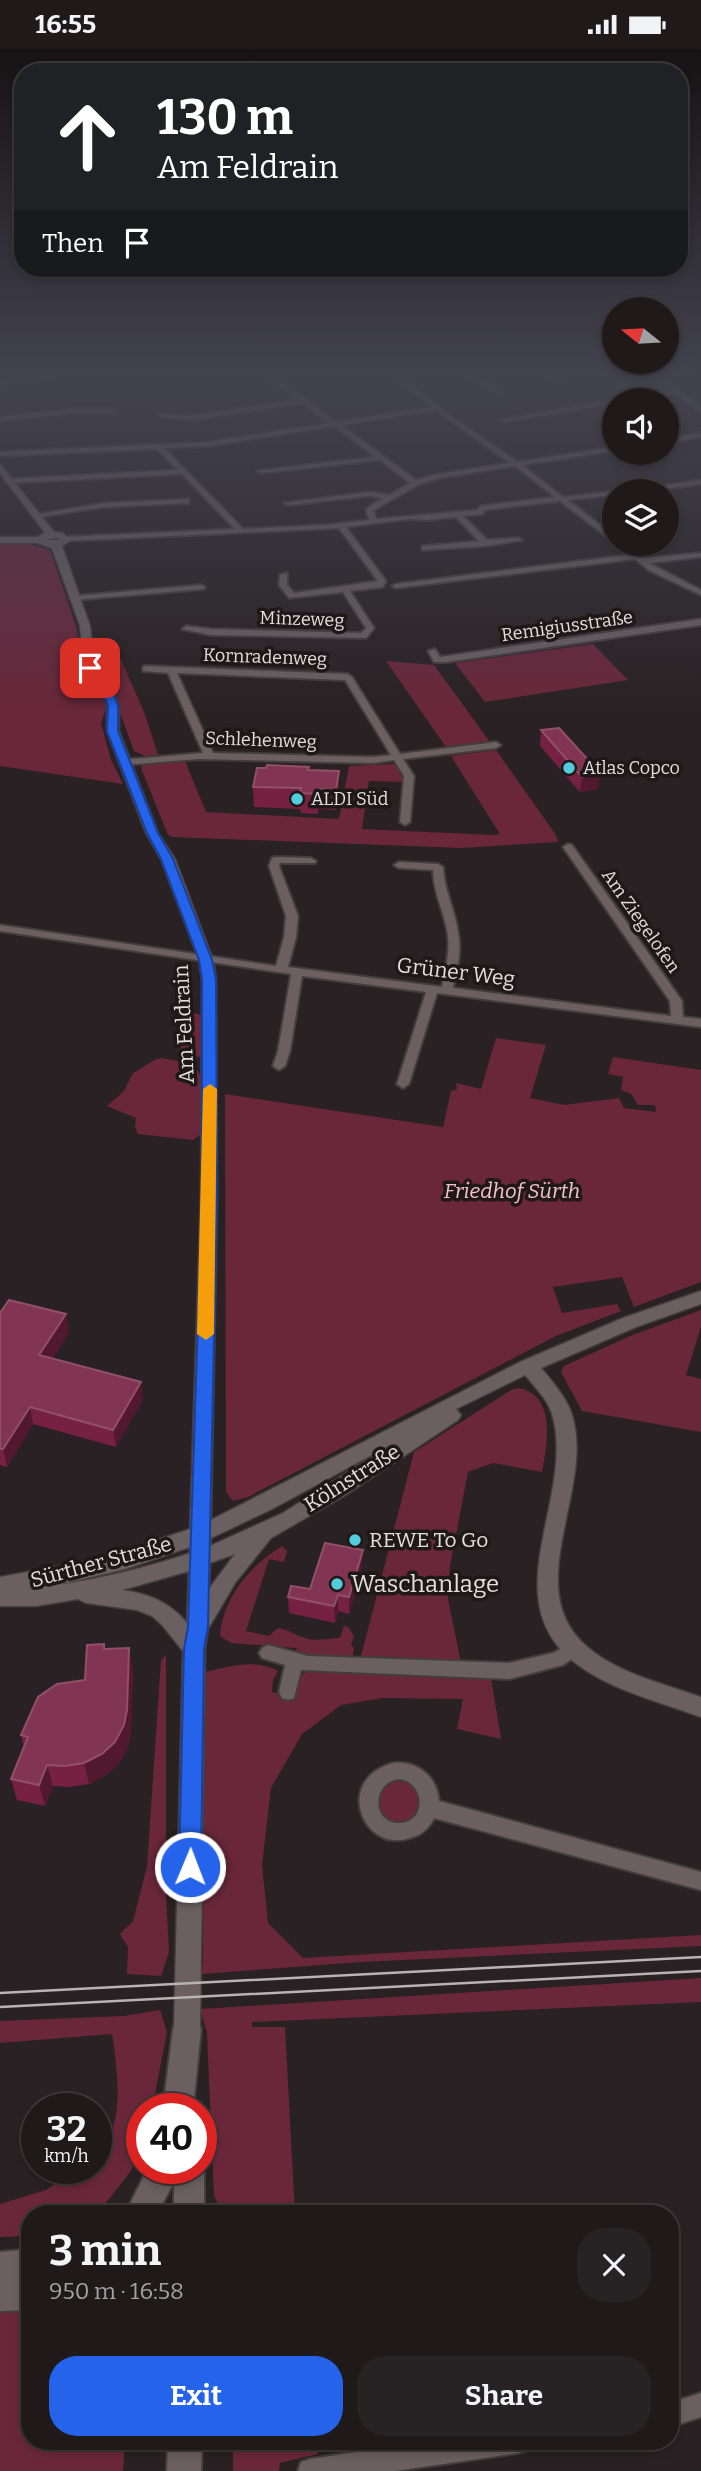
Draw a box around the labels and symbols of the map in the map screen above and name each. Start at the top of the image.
north arrow [602,297,679,375]
street label: Remigiusstraße [500,606,634,646]
street label: Minzeweg [259,607,345,631]
pin [60,638,120,698]
street label: Kornradenweg [203,644,327,670]
street label: Schlehenweg [205,727,317,753]
place label: Atlas Copco [583,757,680,779]
marker: Atlas Copco [561,760,577,776]
place label: ALDI Süd [311,788,389,810]
marker: ALDI Süd [289,791,305,807]
street label: Am Ziegelofen [597,865,685,978]
street label: Grüner Weg [395,952,517,992]
street label: Am Feldrain [168,964,200,1084]
park label: Friedhof Sürth [444,1178,580,1204]
street label: Kölnstraße [299,1438,405,1518]
place label: REWE To Go [369,1527,488,1553]
street label: Sürther Straße [28,1531,174,1593]
marker: REWE To Go [347,1532,363,1548]
place label: Waschanlage [351,1570,499,1598]
marker: Waschanlage [329,1576,345,1592]
position arrow [153,1830,227,1904]
speed limit sign: 40 [126,2093,217,2184]

